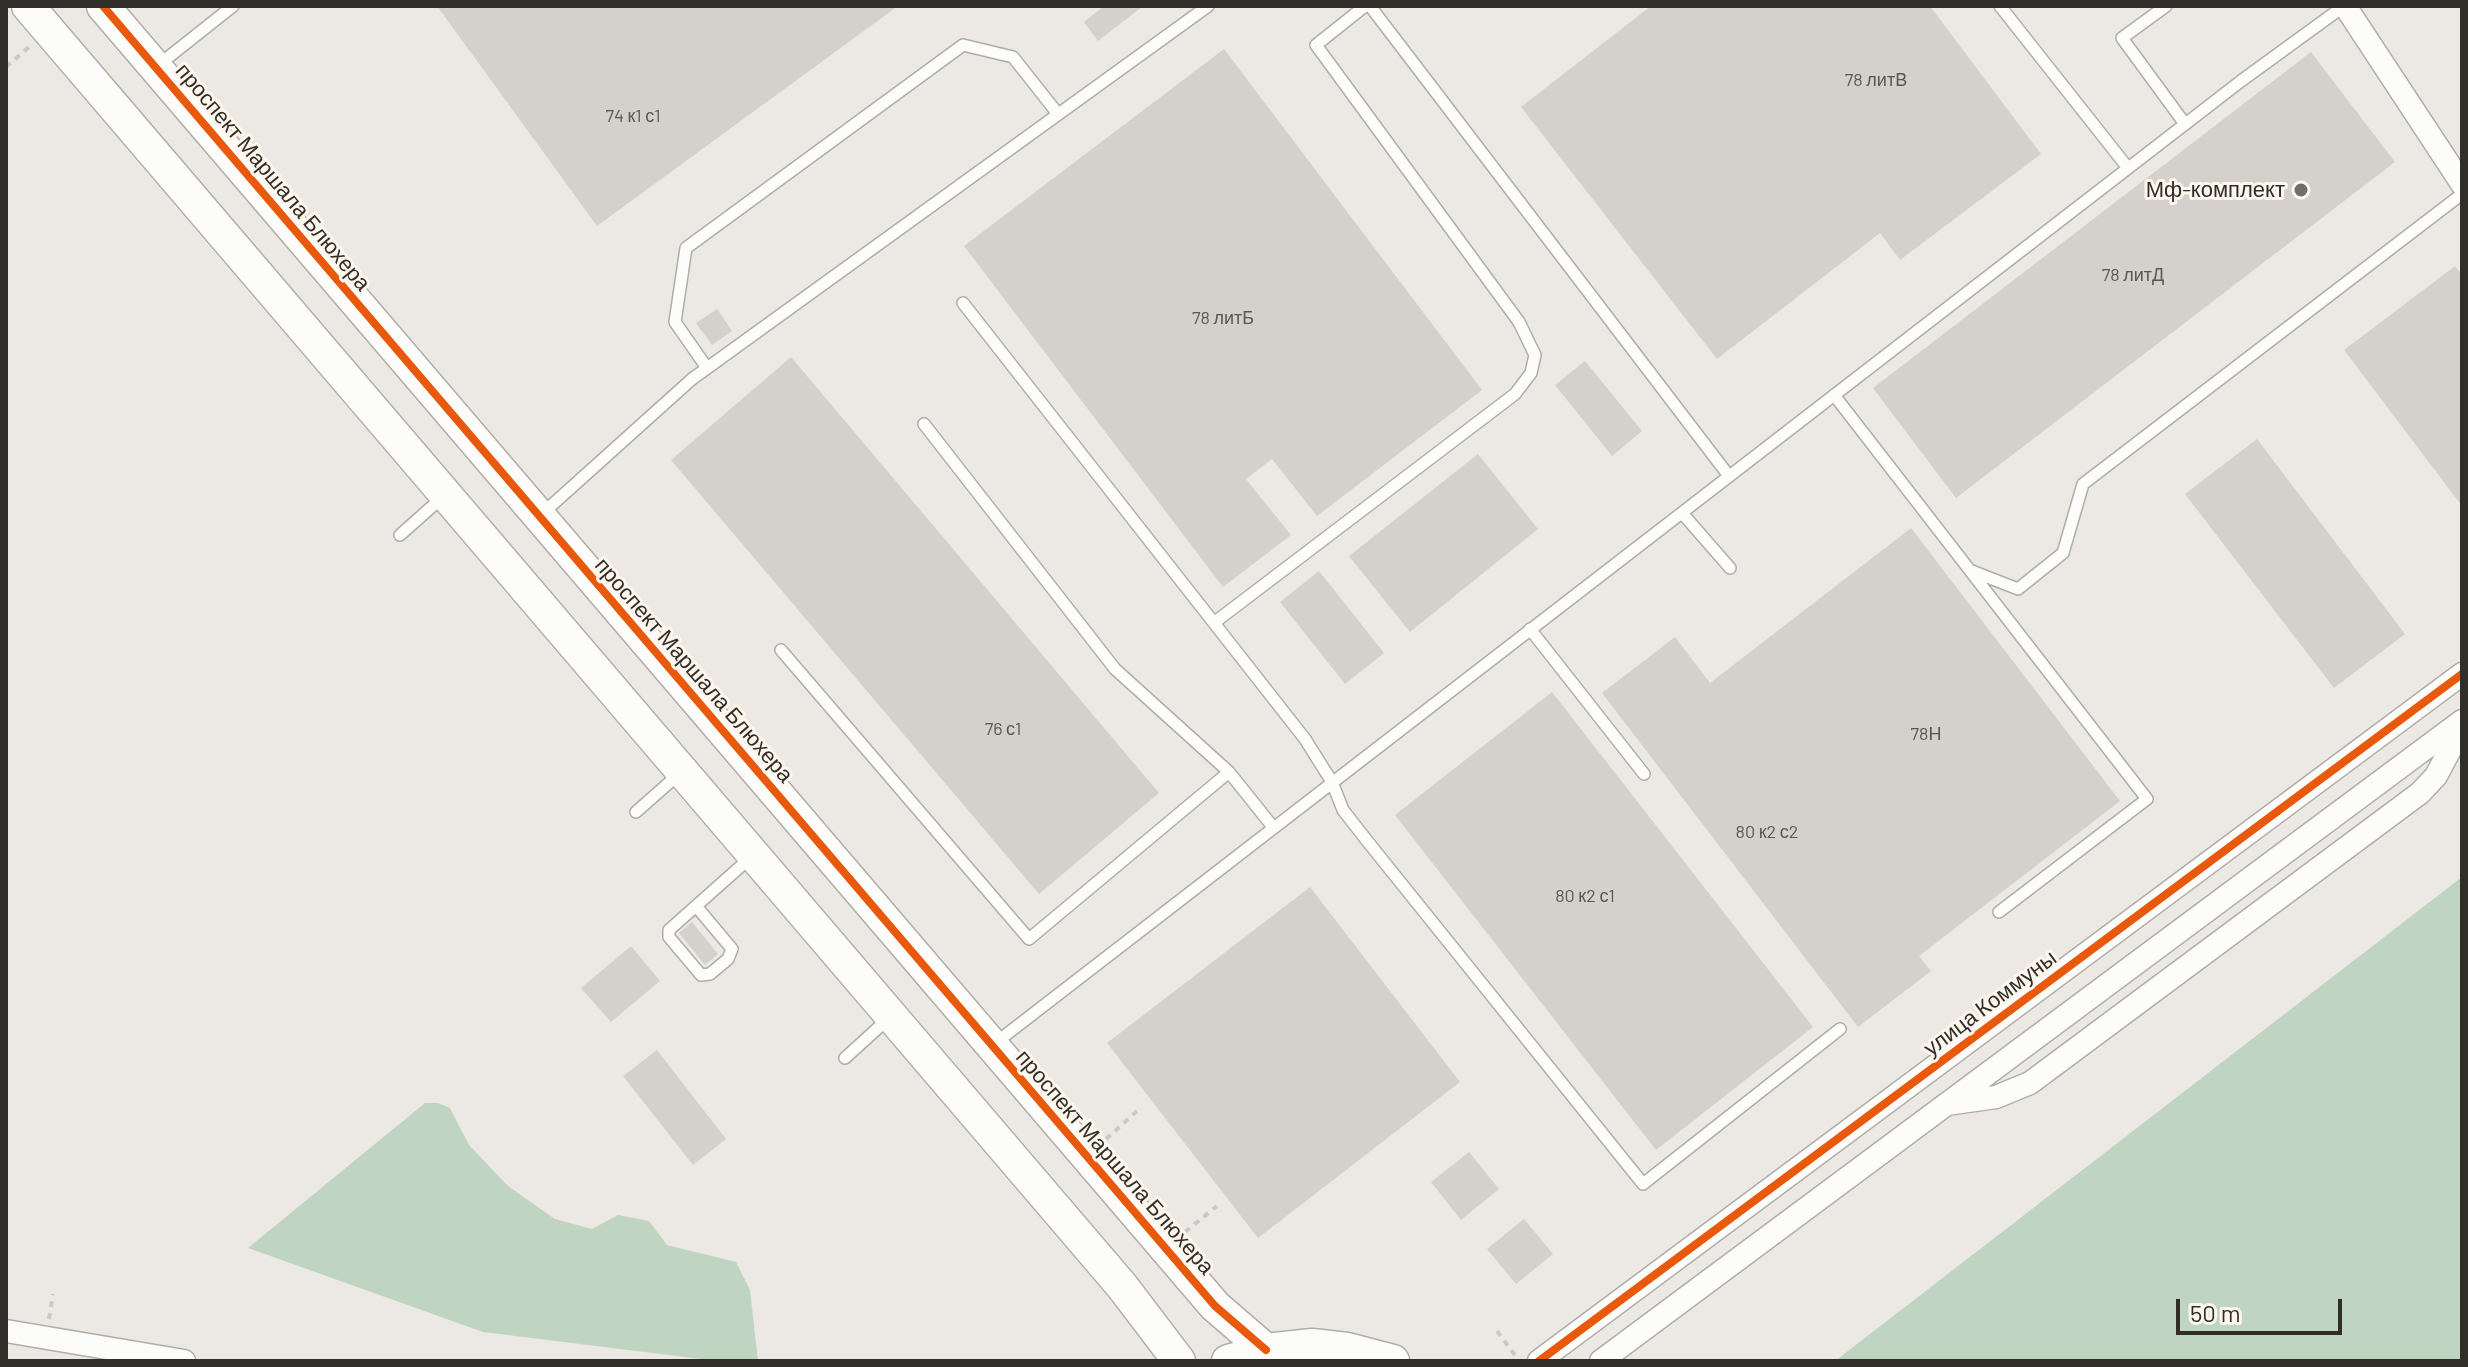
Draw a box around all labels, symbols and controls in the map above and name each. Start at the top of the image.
street label: проспект Маршала Блюхера [170,58,376,296]
house number: 78 литВ [1845,69,1907,91]
house number: 74 к1 с1 [605,105,661,127]
place label: Мф-комплект [2146,177,2285,203]
marker: Мф-комплект [2292,181,2310,199]
house number: 78 литД [2102,264,2164,286]
house number: 78 литБ [1192,307,1254,329]
street label: проспект Маршала Блюхера [589,552,799,788]
house number: 76 с1 [985,718,1021,740]
house number: 78Н [1911,723,1941,745]
house number: 80 к2 с2 [1736,821,1798,843]
house number: 80 к2 с1 [1555,885,1615,907]
street label: улица Коммуны [1918,944,2062,1062]
street label: проспект Маршала Блюхера [1010,1044,1220,1280]
scale bar [2180,1283,2346,1333]
text: 50 m [2190,1298,2241,1327]

